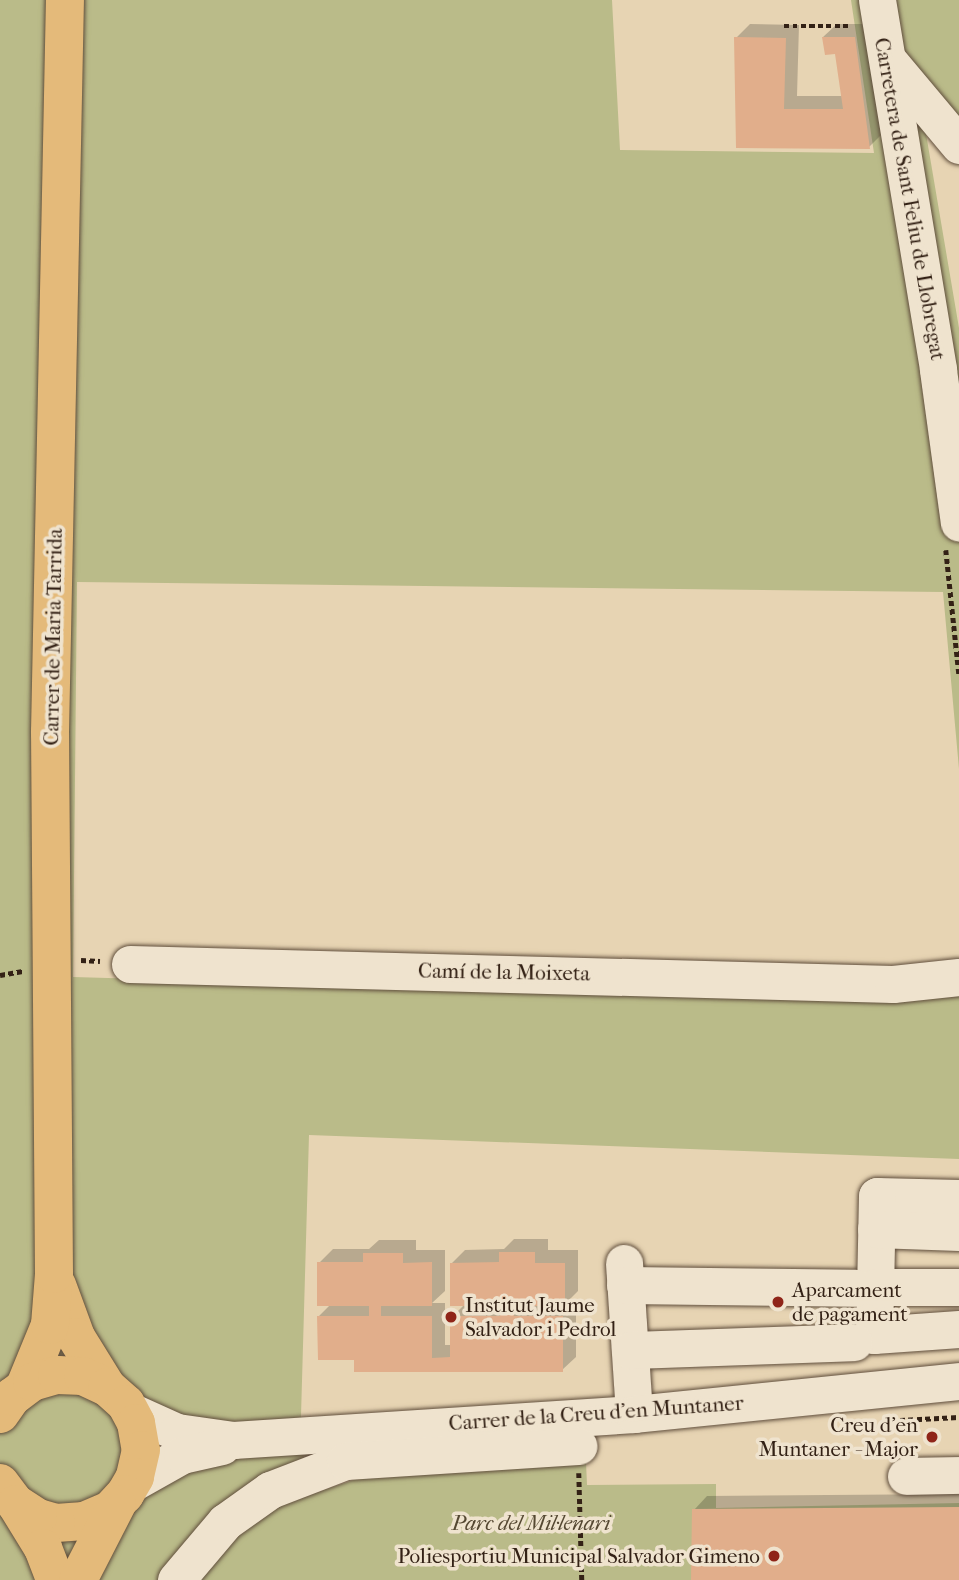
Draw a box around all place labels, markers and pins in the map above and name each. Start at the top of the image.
place label: Aparcament de pagament [792,1277,908,1327]
place label: Institut Jaume Salvador i Pedrol [465,1292,616,1342]
marker: Aparcament de pagament [770,1294,786,1310]
marker: Institut Jaume Salvador i Pedrol [443,1309,459,1325]
place label: Creu d'en Muntaner - Major [758,1412,918,1462]
marker: Creu d'en Muntaner - Major [924,1429,940,1445]
place label: Poliesportiu Municipal Salvador Gimeno [397,1543,760,1569]
marker: Poliesportiu Municipal Salvador Gimeno [766,1548,782,1564]

